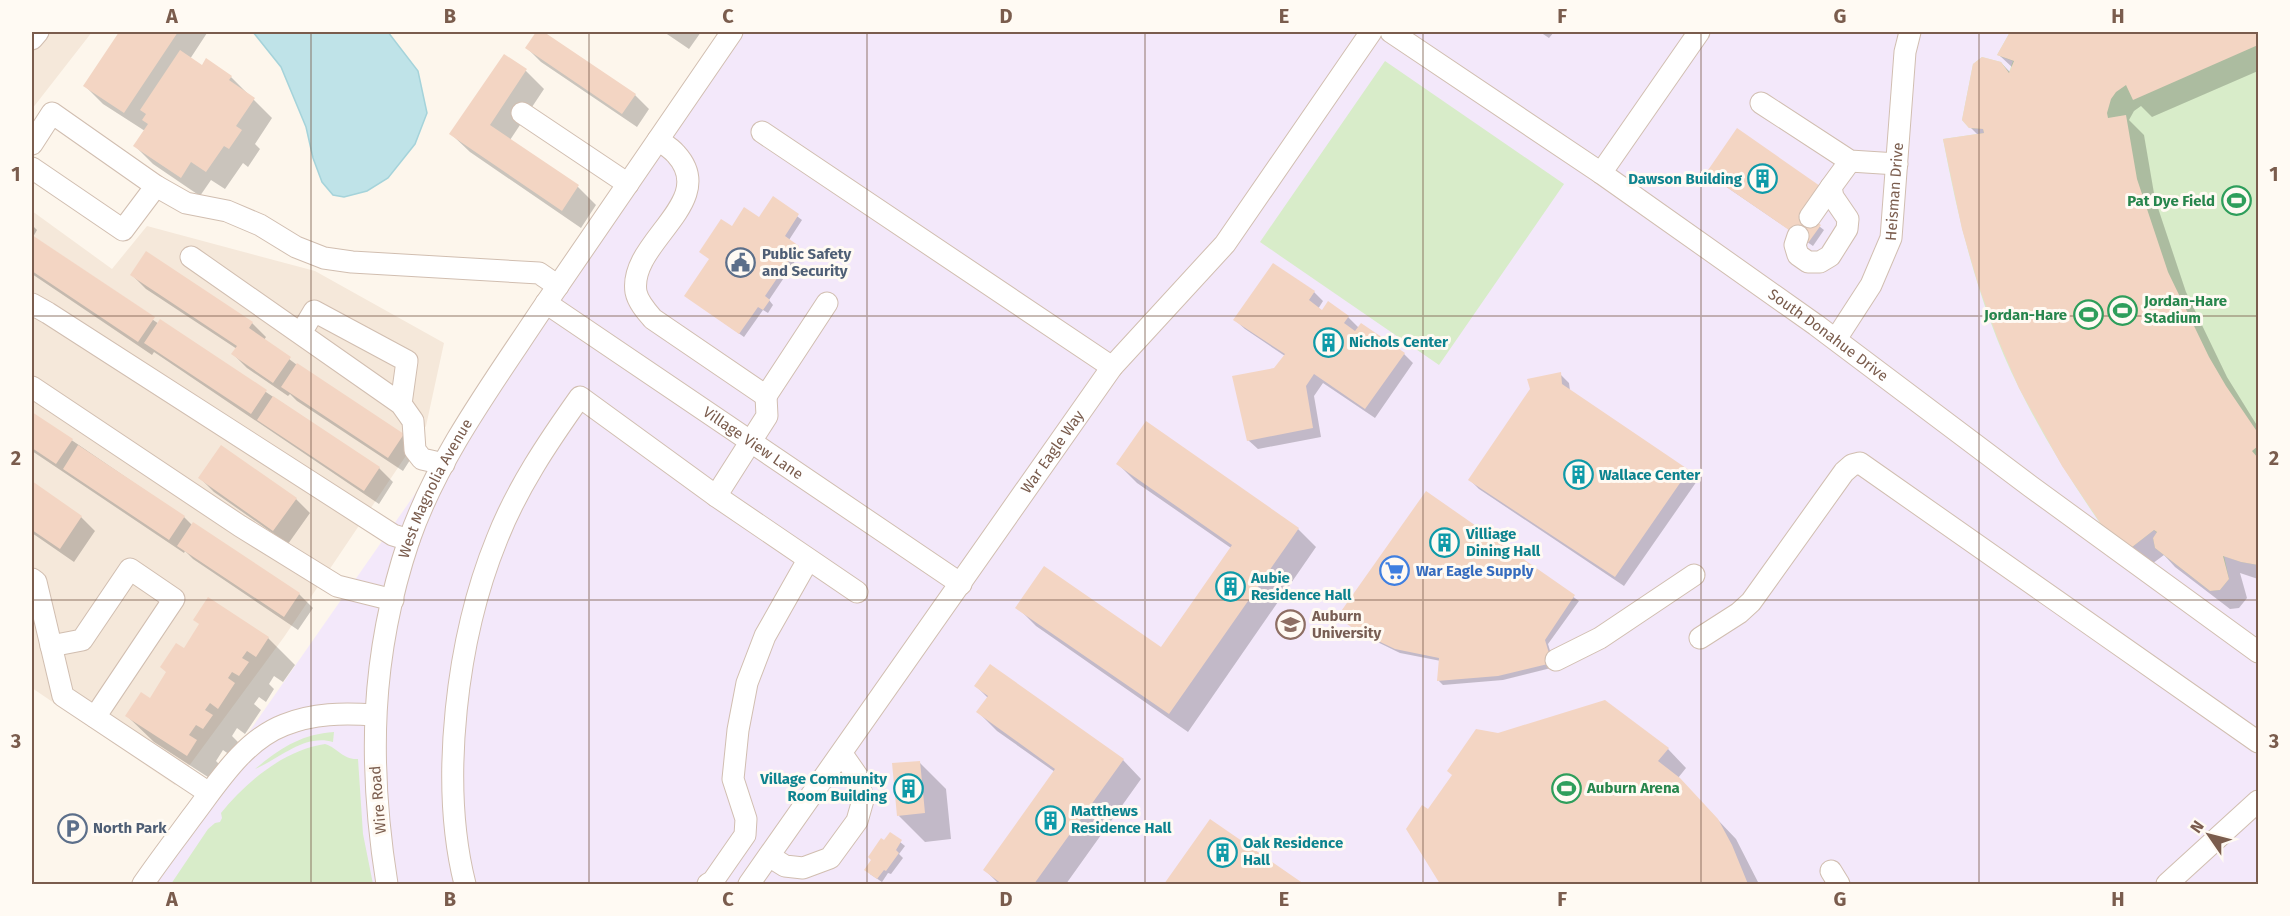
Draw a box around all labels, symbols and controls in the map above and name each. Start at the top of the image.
text: A [165,4,179,28]
text: B [444,4,456,28]
text: C [722,4,734,28]
text: D [999,4,1013,28]
text: E [1279,4,1289,28]
text: F [1557,4,1567,28]
text: G [1834,4,1846,28]
text: H [2111,4,2125,28]
street label: Heisman Drive [1882,142,1907,241]
text: 1 [11,162,21,186]
text: 1 [2269,162,2279,186]
building icon: Dawson Building [1747,163,1779,195]
place label: Dawson Building [1628,170,1743,188]
sports icon: Pat Dye Field [2220,185,2252,217]
place label: Pat Dye Field [2127,192,2215,210]
place label: Public Safety and Security [762,245,852,280]
public building icon: Public Safety and Security [725,247,757,279]
street label: South Donahue Drive [1765,285,1892,385]
place label: Jordan-Hare Stadium [2143,292,2227,327]
sports icon: Jordan-Hare Stadium [2107,294,2139,326]
sports icon: Jordan-Hare [2072,299,2104,331]
place label: Jordan-Hare [1983,306,2067,324]
building icon: Nichols Center [1312,326,1344,358]
place label: Nichols Center [1349,333,1449,351]
street label: Village View Lane [699,403,807,483]
street label: War Eagle Way [1017,406,1088,497]
street label: West Magnolia Avenue [395,416,476,560]
text: 2 [11,446,21,470]
text: 2 [2269,446,2279,470]
building icon: Wallace Center [1562,459,1594,491]
place label: Wallace Center [1599,466,1701,484]
place label: Villiage Dining Hall [1465,525,1541,560]
building icon: Villiage Dining Hall [1429,527,1461,559]
supermarket icon: War Eagle Supply [1379,555,1411,587]
place label: War Eagle Supply [1416,562,1534,580]
place label: Aubie Residence Hall [1250,569,1352,604]
building icon: Aubie Residence Hall [1214,571,1246,603]
place label: Auburn University [1311,607,1382,642]
school or university icon: Auburn University [1275,609,1307,641]
text: 3 [10,729,21,753]
text: 3 [2268,729,2279,753]
street label: Wire Road [366,765,390,835]
place label: Village Community Room Building [759,770,888,805]
building icon: Village Community Room Building [892,772,924,804]
sports icon: Auburn Arena [1550,772,1582,804]
place label: Auburn Arena [1586,779,1680,797]
place label: Matthews Residence Hall [1071,802,1172,837]
building icon: Matthews Residence Hall [1034,804,1066,836]
north arrow [2179,805,2239,865]
parking icon: North Park [56,812,88,844]
text: N [2186,817,2208,836]
place label: North Park [93,819,167,837]
place label: Oak Residence Hall [1243,834,1343,869]
building icon: Oak Residence Hall [1206,836,1238,868]
text: A [165,887,179,911]
text: B [444,887,456,911]
text: C [722,887,734,911]
text: D [999,887,1013,911]
text: E [1279,887,1289,911]
text: F [1557,887,1567,911]
text: G [1834,887,1846,911]
text: H [2111,887,2125,911]

